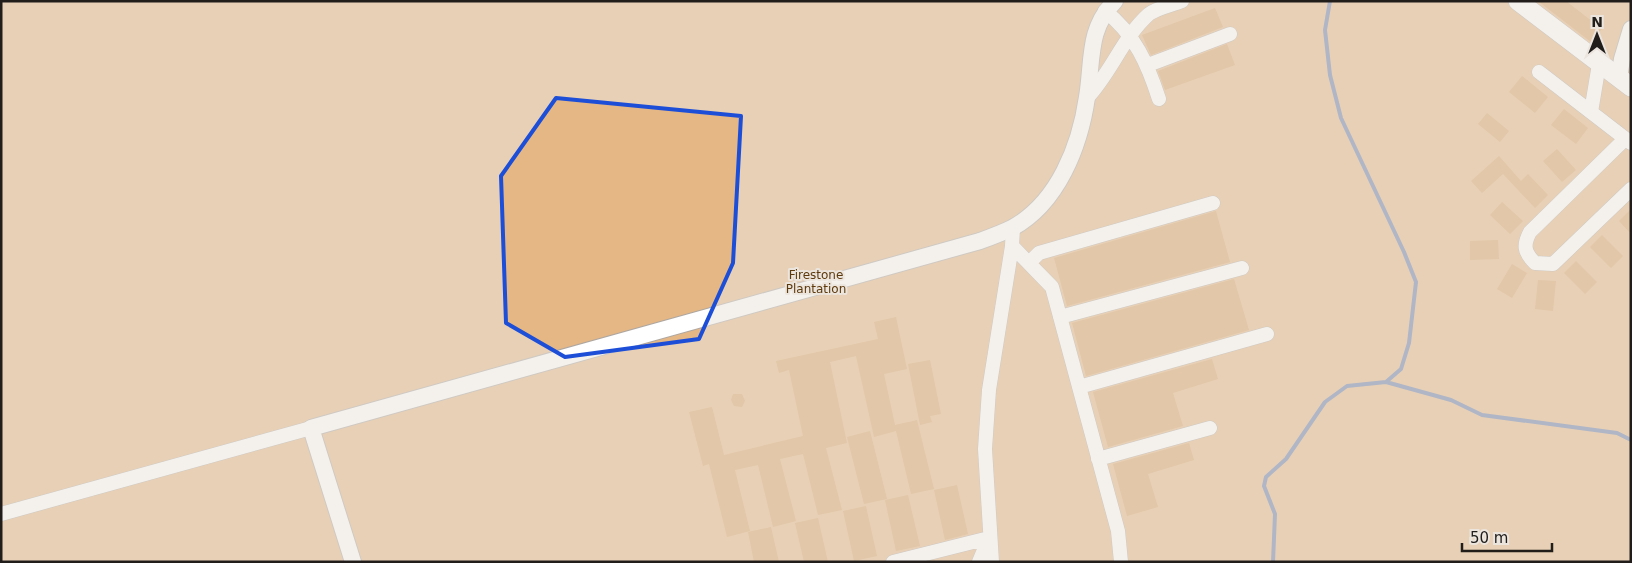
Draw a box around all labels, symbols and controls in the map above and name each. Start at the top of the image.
north arrow [1572,10,1622,60]
text: N [1591,14,1603,30]
park label: Firestone Plantation [786,268,846,296]
scale bar [1462,520,1552,552]
text: 50 m [1470,529,1508,547]

